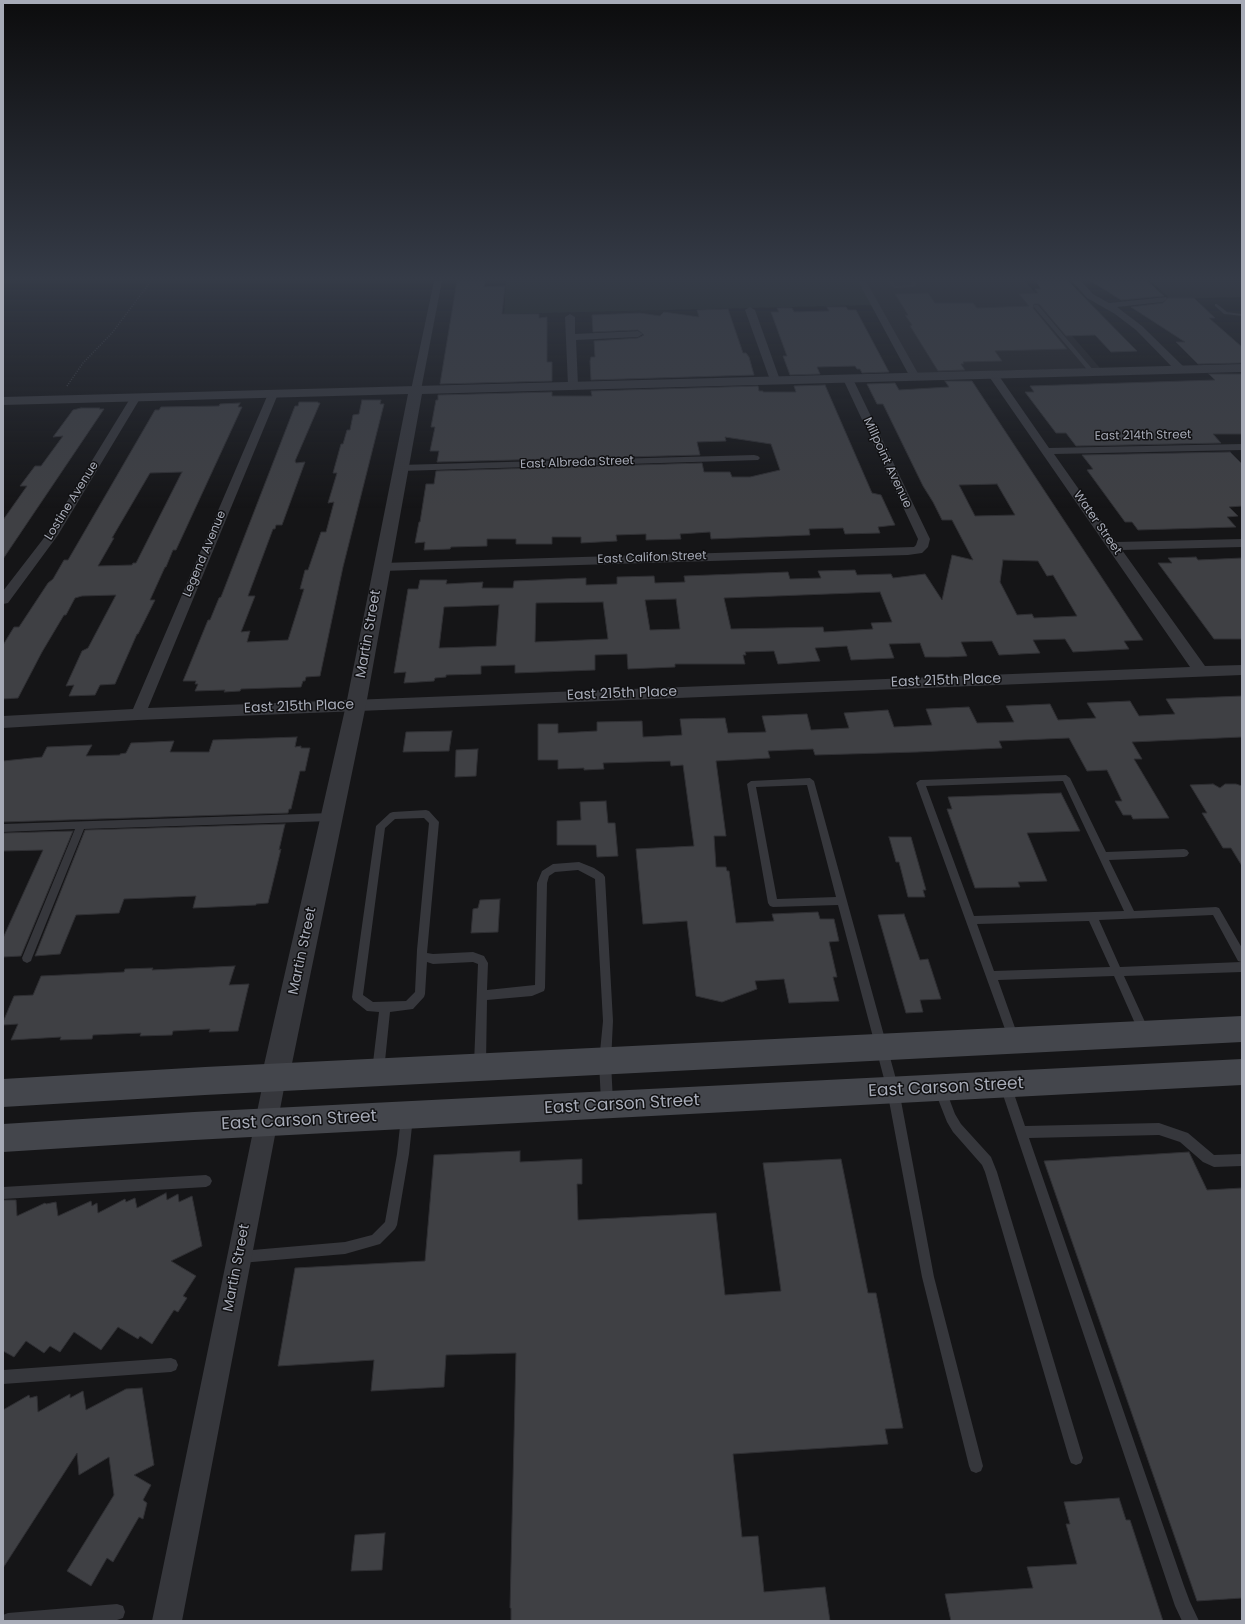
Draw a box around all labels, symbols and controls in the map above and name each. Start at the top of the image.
street label: Millpoint Avenue [860,415,914,511]
street label: East 214th Street [1094,428,1192,444]
street label: East Albreda Street [520,454,634,472]
street label: Lostine Avenue [42,459,102,543]
street label: Water Street [1070,488,1124,558]
street label: Legend Avenue [180,509,230,599]
street label: East Califon Street [597,549,707,567]
street label: Martin Street [353,589,385,679]
street label: East 215th Place [891,671,1001,691]
street label: East 215th Place [567,684,677,704]
street label: East 215th Place [244,697,354,717]
street label: Martin Street [286,906,320,996]
street label: East Carson Street [868,1074,1024,1102]
street label: East Carson Street [544,1091,700,1119]
street label: East Carson Street [221,1107,377,1135]
street label: Martin Street [220,1223,254,1313]

